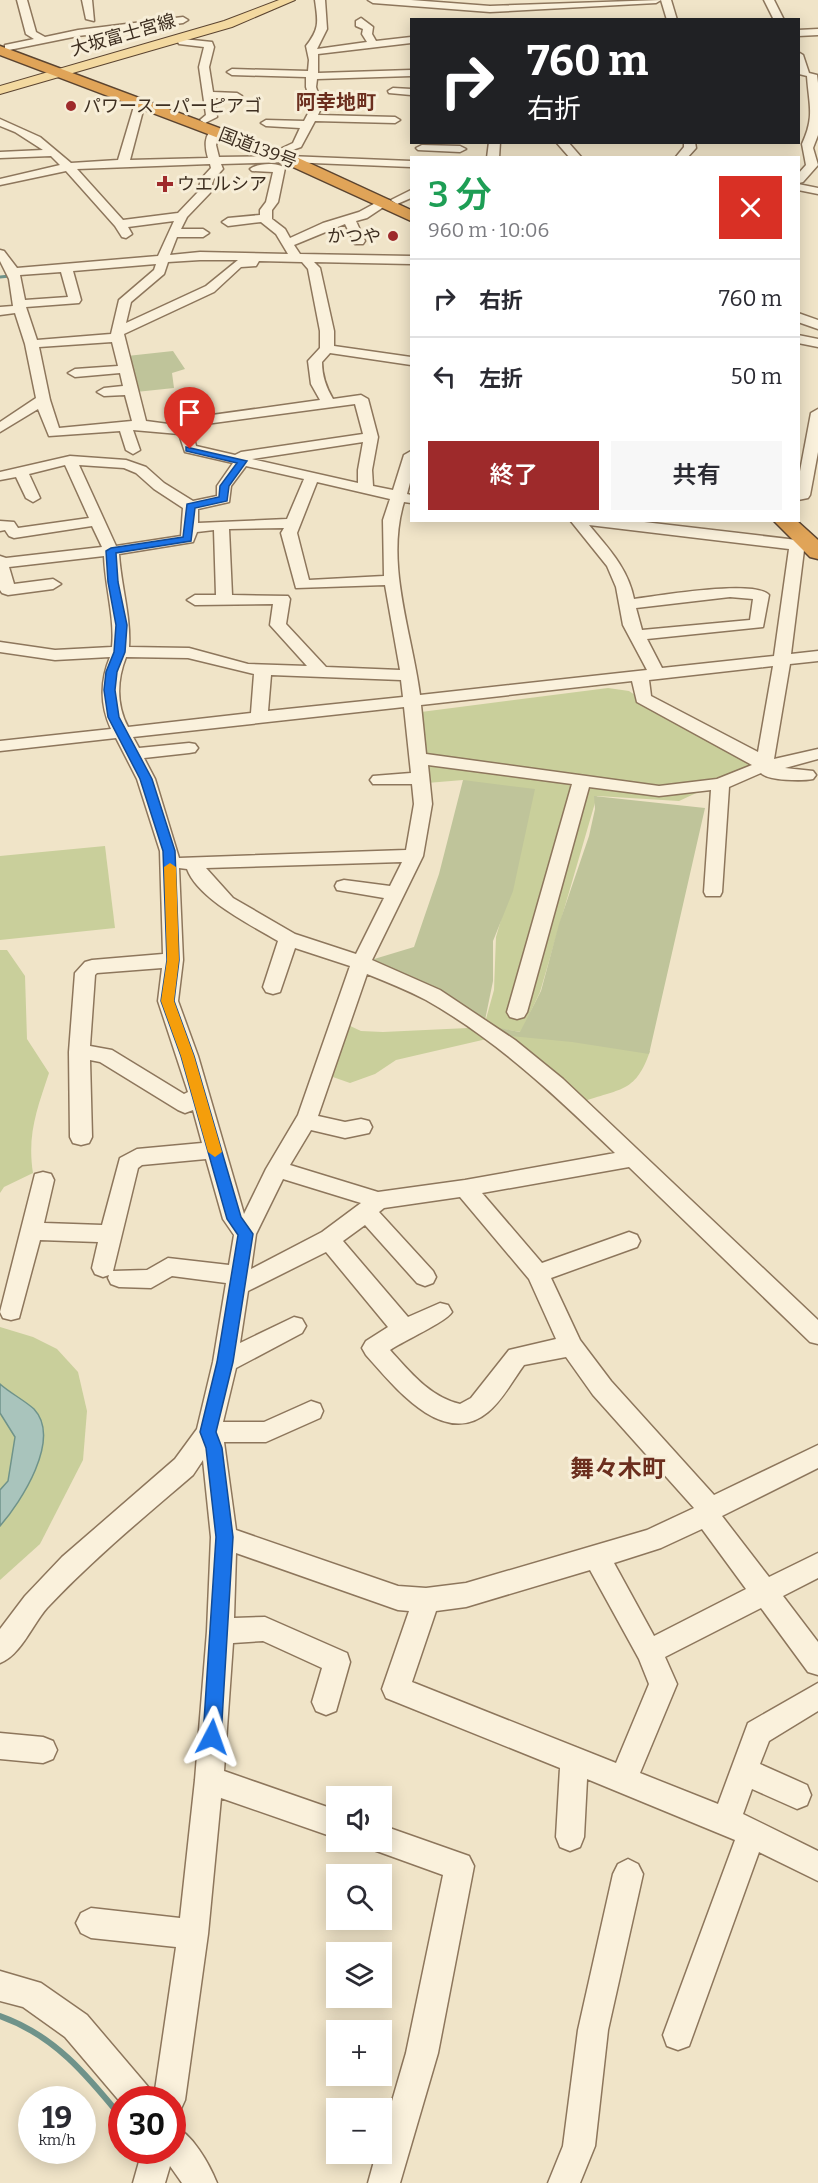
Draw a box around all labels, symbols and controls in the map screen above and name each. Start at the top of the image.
street label: 大坂富士宮線 [68,10,178,60]
text: 760 m [527,36,648,86]
icon: right [428,42,506,120]
district label: 阿幸地町 [296,90,376,114]
text: 右折 [527,93,581,125]
place label: パワースーパーピアゴ [83,95,262,117]
marker: パワースーパーピアゴ [64,99,78,113]
street label: 国道139号 [216,123,300,173]
place label: ウエルシア [177,173,267,195]
text: 3 分 [428,173,491,217]
button: close [719,176,782,239]
marker: ウエルシア [158,177,172,191]
text: 960 m · 10:06 [428,218,549,242]
place label: かつや [327,225,381,247]
marker: かつや [386,229,400,243]
icon: right [428,282,461,315]
text: 760 m [719,285,782,312]
text: 右折 [479,287,523,314]
icon: left [428,360,461,393]
text: 50 m [731,363,782,390]
text: 左折 [479,365,523,392]
pin [164,387,215,449]
icon: arrive [173,396,206,429]
button: 終了 [428,441,599,510]
button: 共有 [611,441,782,510]
district label: 舞々木町 [570,1455,666,1483]
position arrow [180,1705,244,1769]
map controls [326,1786,392,2164]
button: sound [326,1786,392,1852]
button: search [326,1864,392,1930]
button: layers [326,1942,392,2008]
button: + [326,2020,392,2086]
speed limit sign: 30 [108,2086,186,2164]
button: − [326,2098,392,2164]
text: 19 [42,2100,72,2136]
text: km/h [38,2131,76,2149]

